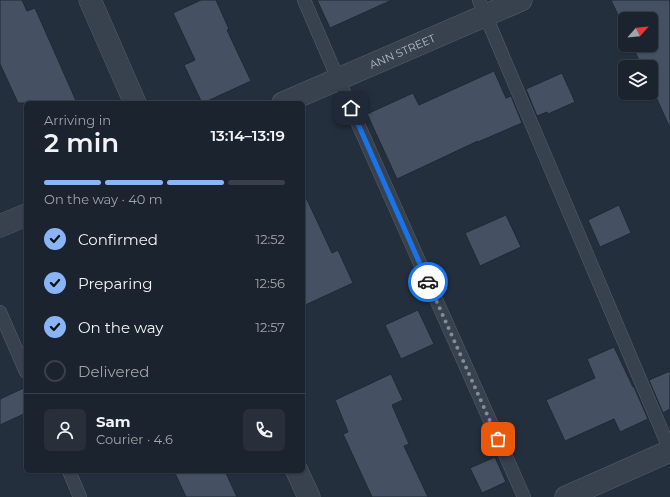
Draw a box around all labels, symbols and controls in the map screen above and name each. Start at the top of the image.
north arrow [618,12,658,52]
map controls [618,12,658,100]
street label: ANN STREET [367,31,438,72]
button: layers [618,60,658,100]
pin [334,91,368,125]
icon: home [340,97,362,119]
text: Arriving in [44,112,111,128]
text: 13:14–13:19 [210,126,285,145]
text: 2 min [44,127,119,159]
text: On the way · 40 m [44,191,163,207]
icon: check [44,228,66,250]
text: Confirmed [78,230,158,249]
text: 12:52 [255,231,285,247]
courier [408,262,448,302]
icon: car [417,271,439,293]
icon: check [44,272,66,294]
text: Preparing [78,274,153,293]
text: 12:56 [255,275,285,291]
icon: check [44,316,66,338]
text: On the way [78,318,163,337]
text: 12:57 [255,319,285,335]
text: Delivered [78,362,150,381]
button: person [44,409,86,451]
button: phone [243,409,285,451]
text: Sam [96,412,131,431]
pin [481,422,515,456]
icon: bag [487,428,509,450]
text: Courier · 4.6 [96,431,173,447]

